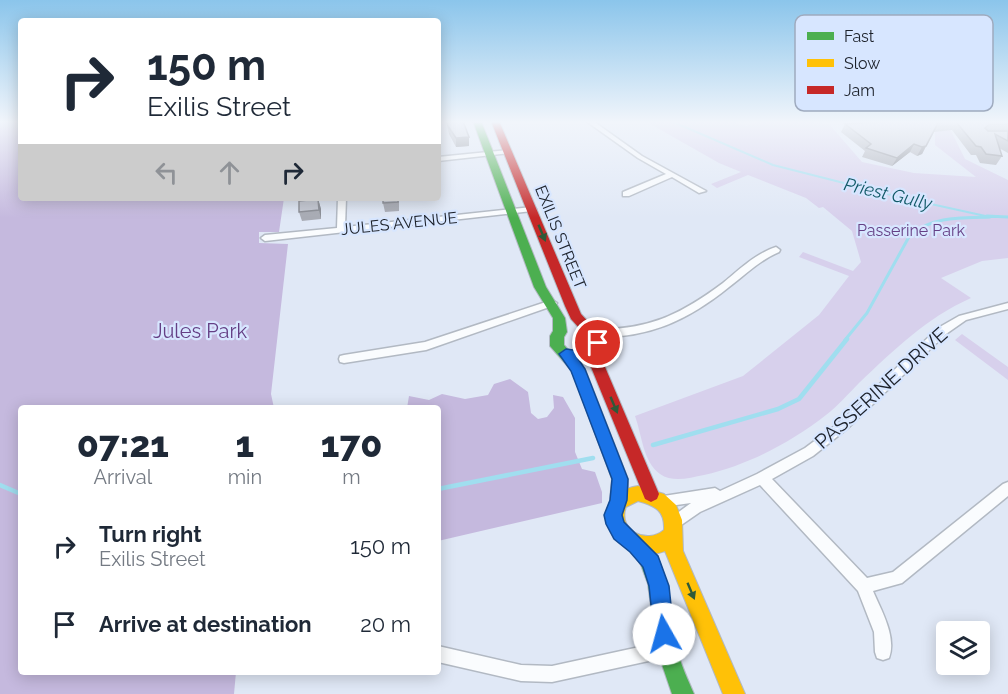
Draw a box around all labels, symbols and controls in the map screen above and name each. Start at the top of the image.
legend [795,15,993,111]
text: Fast [844,27,875,46]
text: 150 m [147,41,266,90]
icon: right [48,42,126,120]
text: Slow [844,54,880,73]
text: Jam [844,81,875,100]
text: Exilis Street [147,91,291,122]
icon: left [150,156,183,189]
icon: ahead [213,156,246,189]
icon: right [276,156,309,189]
water label: Priest Gully [842,173,935,214]
street label: EXILIS STREET [531,183,590,292]
street label: JULES AVENUE [340,208,458,239]
park label: Passerine Park [857,221,966,240]
one-way arrow [537,224,547,242]
pin [572,317,623,368]
park label: Jules Park [153,319,247,343]
street label: PASSERINE DRIVE [810,322,952,454]
icon: arrive [581,326,614,359]
one-way arrow [610,396,619,414]
text: 07:21 [77,423,169,465]
text: 1 [236,423,254,465]
text: 170 [321,423,382,465]
text: Arrival [93,465,152,489]
text: min [228,465,262,489]
text: m [342,465,361,489]
text: Turn right [99,521,202,547]
icon: right [48,530,81,563]
text: 150 m [350,533,411,559]
text: Exilis Street [99,547,206,571]
one-way arrow [686,582,696,600]
position arrow [632,602,696,666]
icon: arrive [48,608,81,641]
text: Arrive at destination [99,611,312,637]
text: 20 m [360,611,411,637]
map controls [936,621,990,675]
button: layers [936,621,990,675]

